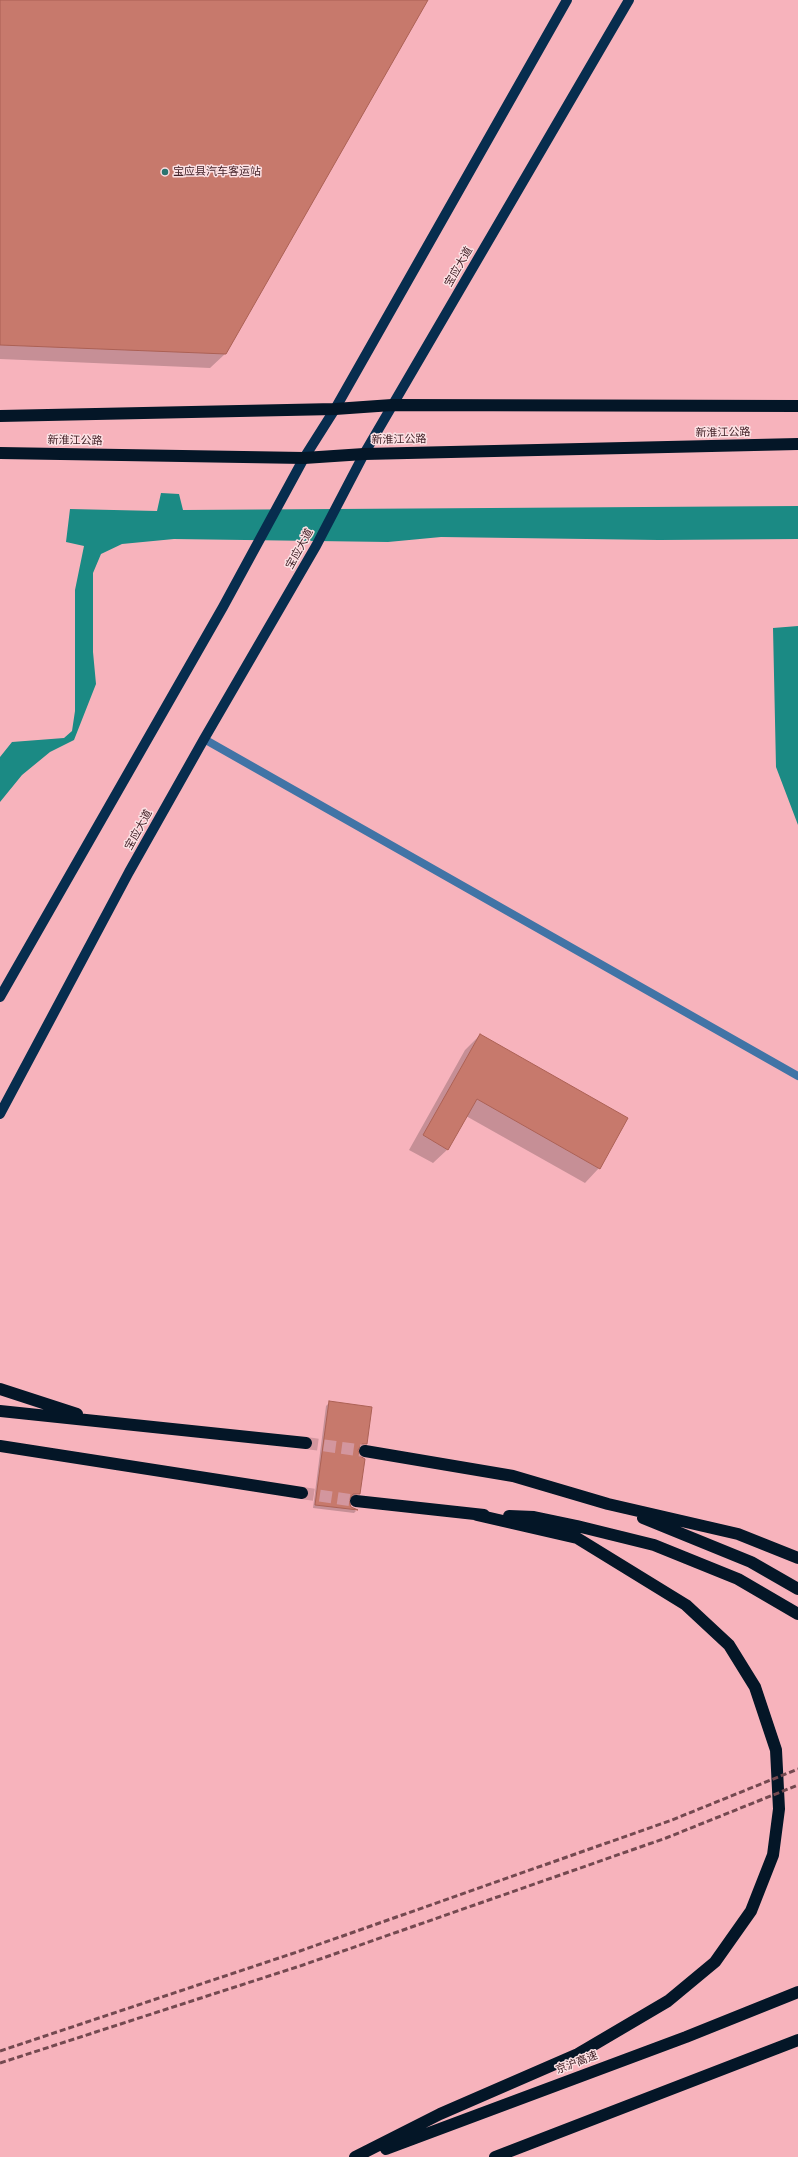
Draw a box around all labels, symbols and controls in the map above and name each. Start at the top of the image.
place label: 宝应县汽车客运站 [173,165,261,179]
marker: 宝应县汽车客运站 [160,167,170,177]
street label: 宝应大道 [442,245,476,289]
street label: 新淮江公路 [695,426,751,440]
street label: 新淮江公路 [371,433,427,447]
street label: 新淮江公路 [47,434,103,448]
street label: 宝应大道 [284,527,316,571]
street label: 宝应大道 [123,808,155,852]
street label: 京沪高速 [554,2049,600,2077]

